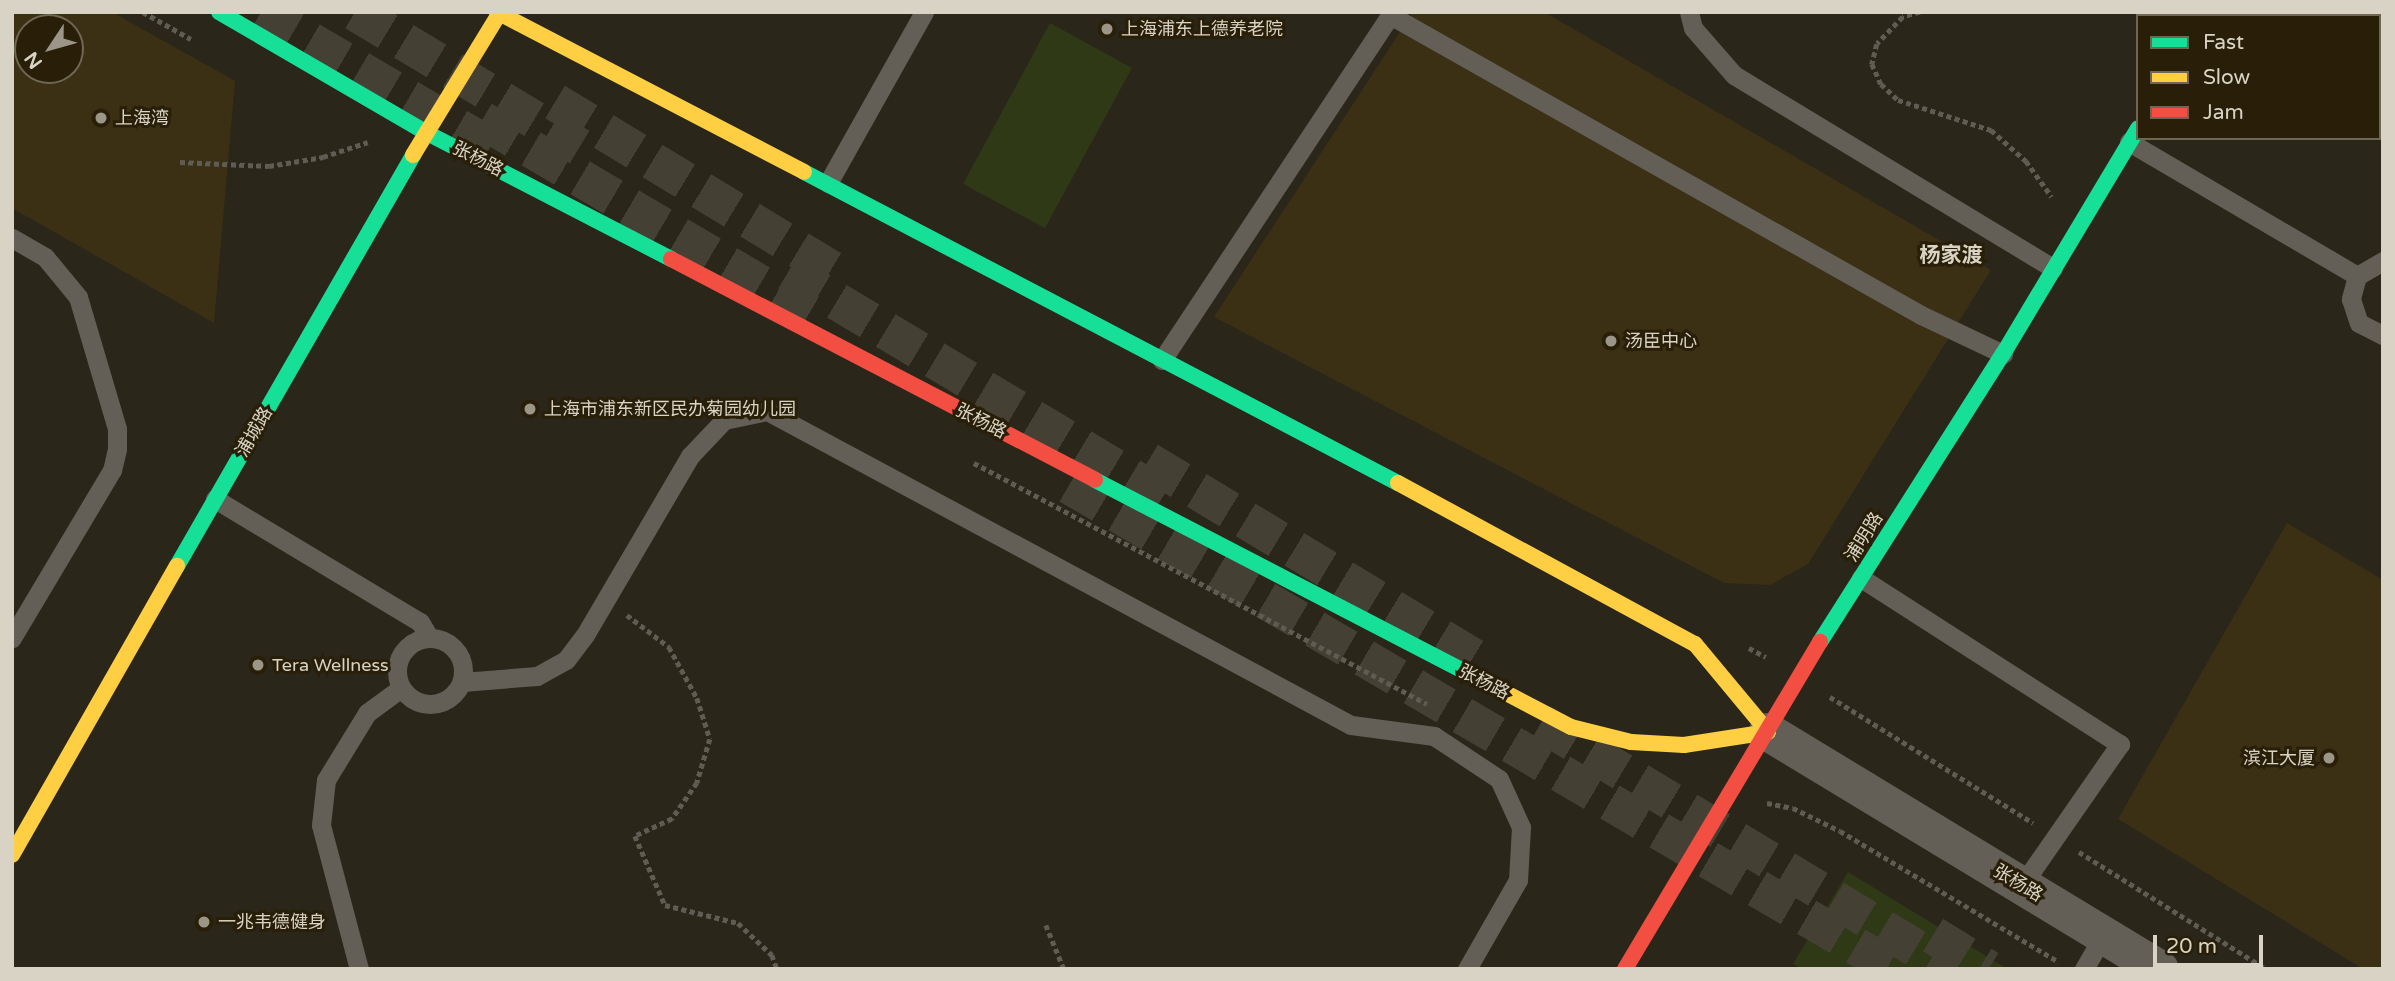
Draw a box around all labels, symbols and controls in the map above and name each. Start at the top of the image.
north arrow [14,14,84,84]
legend [2136,14,2381,140]
place label: 上海浦东上德养老院 [1121,18,1283,40]
marker: 上海浦东上德养老院 [1099,21,1115,37]
text: Fast [2203,30,2244,55]
text: N [20,48,47,73]
text: Slow [2203,65,2250,90]
text: Jam [2203,100,2244,125]
place label: 上海湾 [115,107,169,129]
marker: 上海湾 [93,110,109,126]
street label: 张杨路 [449,137,507,181]
district label: 杨家渡 [1920,243,1982,269]
place label: 汤臣中心 [1625,330,1697,352]
marker: 汤臣中心 [1603,333,1619,349]
place label: 上海市浦东新区民办菊园幼儿园 [544,398,796,420]
street label: 张杨路 [952,399,1010,443]
marker: 上海市浦东新区民办菊园幼儿园 [522,401,538,417]
street label: 浦城路 [231,403,277,461]
street label: 浦明路 [1841,508,1887,566]
place label: Tera Wellness [272,654,389,676]
marker: Tera Wellness [250,657,266,673]
street label: 张杨路 [1455,660,1513,704]
place label: 滨江大厦 [2243,747,2315,769]
marker: 滨江大厦 [2321,750,2337,766]
street label: 张杨路 [1989,860,2047,906]
place label: 一兆韦德健身 [218,911,326,933]
marker: 一兆韦德健身 [196,914,212,930]
scale bar [2157,922,2267,966]
text: 20 m [2166,934,2217,959]

